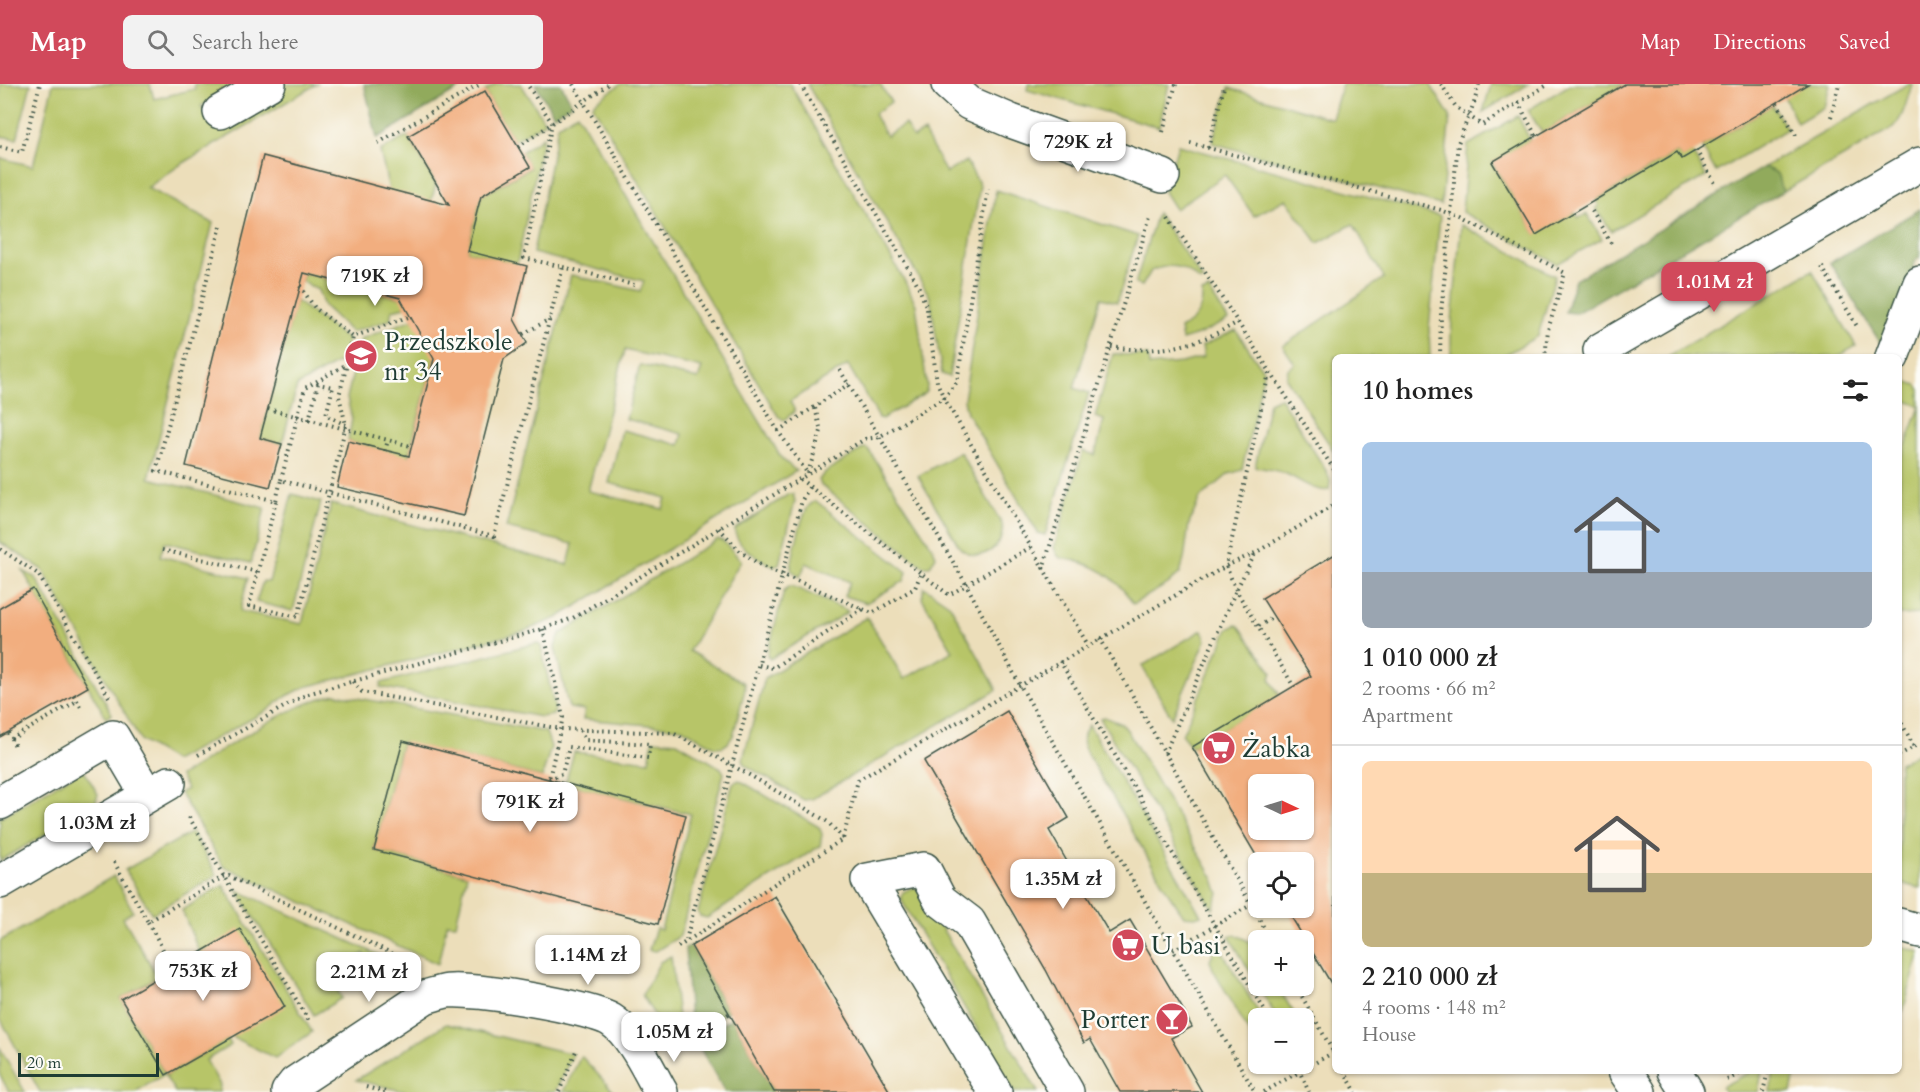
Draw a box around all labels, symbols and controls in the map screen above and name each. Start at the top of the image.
search box [123,15,543,69]
text: Map [30,23,87,61]
icon: search [144,26,177,59]
text: Search here [192,27,299,57]
text: Map [1640,28,1680,57]
text: Directions [1713,28,1806,57]
text: Saved [1839,28,1890,57]
pin: 729K zł [1023,122,1133,173]
text: 729K zł [1044,128,1112,155]
pin: 719K zł [320,256,430,307]
text: 719K zł [341,262,409,289]
pin: 1.01M zł [1652,262,1776,313]
text: 1.01M zł [1675,268,1753,295]
place label: Przedszkole nr 34 [384,324,513,389]
school or university icon: Przedszkole nr 34 [343,338,379,374]
text: 10 homes [1362,373,1473,408]
icon: filters [1839,374,1872,407]
icon: home [1563,481,1671,589]
text: 1 010 000 zł [1362,640,1497,675]
text: 2 rooms · 66 m² [1362,675,1495,702]
text: Apartment [1362,702,1453,729]
supermarket icon: Żabka [1201,730,1237,766]
place label: Żabka [1242,731,1311,766]
north arrow [1248,774,1314,840]
map controls [1248,774,1314,1074]
pin: 791K zł [475,782,585,833]
text: 791K zł [496,788,564,815]
icon: home [1563,800,1671,908]
pin: 1.03M zł [35,803,159,854]
text: 1.03M zł [58,809,136,836]
button: locate [1248,852,1314,918]
pin: 1.35M zł [1001,859,1125,910]
text: 1.35M zł [1024,865,1102,892]
supermarket icon: U basi [1110,927,1146,963]
place label: U basi [1151,928,1220,963]
button: + [1248,930,1314,996]
pin: 1.14M zł [526,935,650,986]
text: 1.14M zł [549,941,627,968]
pin: 753K zł [148,951,258,1002]
pin: 2.21M zł [307,952,431,1003]
text: 753K zł [169,957,237,984]
text: 2.21M zł [330,958,408,985]
text: 2 210 000 zł [1362,959,1497,994]
text: 4 rooms · 148 m² [1362,994,1506,1021]
bar icon: Porter [1154,1001,1190,1037]
place label: Porter [1081,1002,1150,1037]
button: − [1248,1008,1314,1074]
pin: 1.05M zł [612,1012,736,1063]
text: 1.05M zł [635,1018,713,1045]
text: House [1362,1021,1416,1048]
scale bar [18,1050,159,1078]
text: 20 m [27,1052,61,1074]

